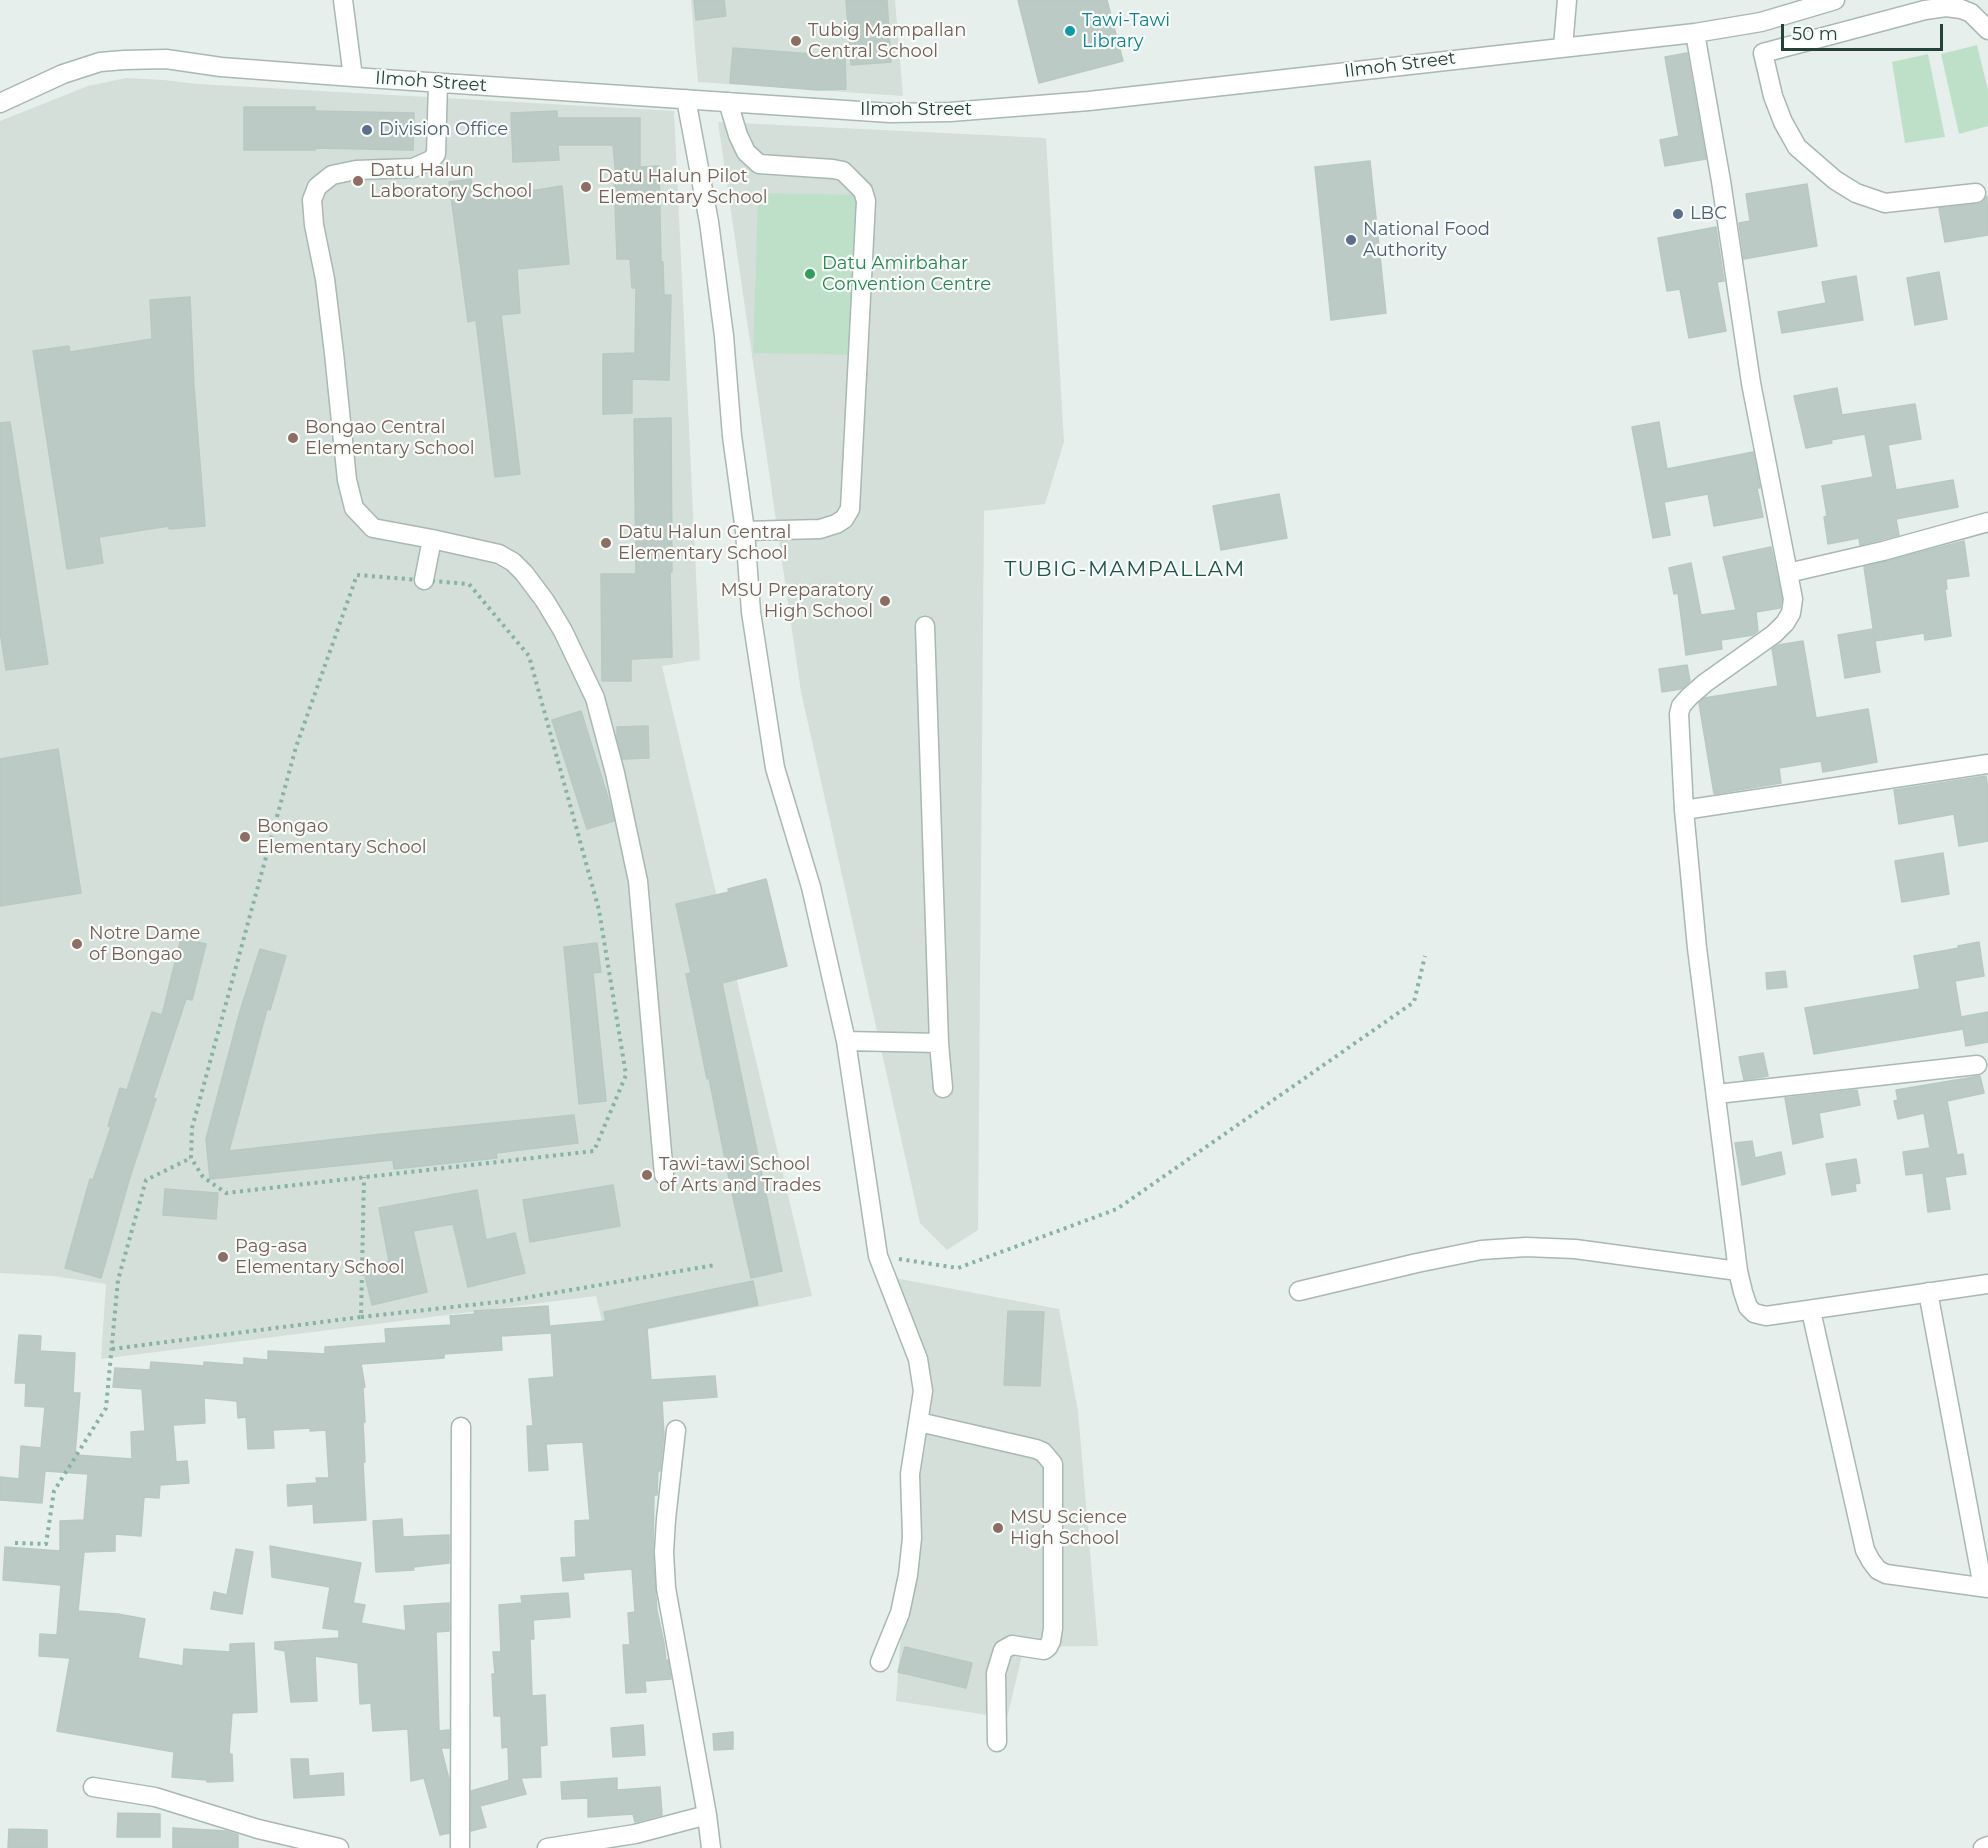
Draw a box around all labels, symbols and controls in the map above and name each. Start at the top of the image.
place label: Tawi-Tawi Library [1082,10,1170,52]
scale bar [1784,12,1946,50]
place label: Tubig Mampallan Central School [808,20,966,63]
text: 50 m [1792,23,1838,45]
marker: Tawi-Tawi Library [1063,24,1077,38]
marker: Tubig Mampallan Central School [789,34,803,48]
street label: Ilmoh Street [1343,47,1457,83]
street label: Ilmoh Street [374,67,488,97]
street label: Ilmoh Street [860,99,972,121]
place label: Division Office [379,119,508,141]
marker: Division Office [360,123,374,137]
place label: Datu Halun Laboratory School [370,160,532,202]
place label: Datu Halun Pilot Elementary School [598,166,768,208]
marker: Datu Halun Laboratory School [351,174,365,188]
marker: Datu Halun Pilot Elementary School [579,180,593,194]
place label: LBC [1690,203,1727,225]
marker: LBC [1671,207,1685,221]
place label: National Food Authority [1363,219,1490,262]
marker: National Food Authority [1344,233,1358,247]
place label: Datu Amirbahar Convention Centre [822,253,991,296]
marker: Datu Amirbahar Convention Centre [803,267,817,281]
place label: Bongao Central Elementary School [305,417,475,460]
marker: Bongao Central Elementary School [286,431,300,445]
place label: Datu Halun Central Elementary School [618,522,791,564]
marker: Datu Halun Central Elementary School [599,536,613,550]
district label: TUBIG-MAMPALLAM [1004,557,1246,583]
place label: MSU Preparatory High School [720,580,873,622]
marker: MSU Preparatory High School [878,594,892,608]
place label: Bongao Elementary School [257,816,427,858]
marker: Bongao Elementary School [238,830,252,844]
place label: Notre Dame of Bongao [89,923,200,966]
marker: Notre Dame of Bongao [70,937,84,951]
place label: Tawi-tawi School of Arts and Trades [659,1154,821,1196]
marker: Tawi-tawi School of Arts and Trades [640,1168,654,1182]
place label: Pag-asa Elementary School [235,1236,405,1278]
marker: Pag-asa Elementary School [216,1250,230,1264]
place label: MSU Science High School [1010,1507,1127,1550]
marker: MSU Science High School [991,1521,1005,1535]

